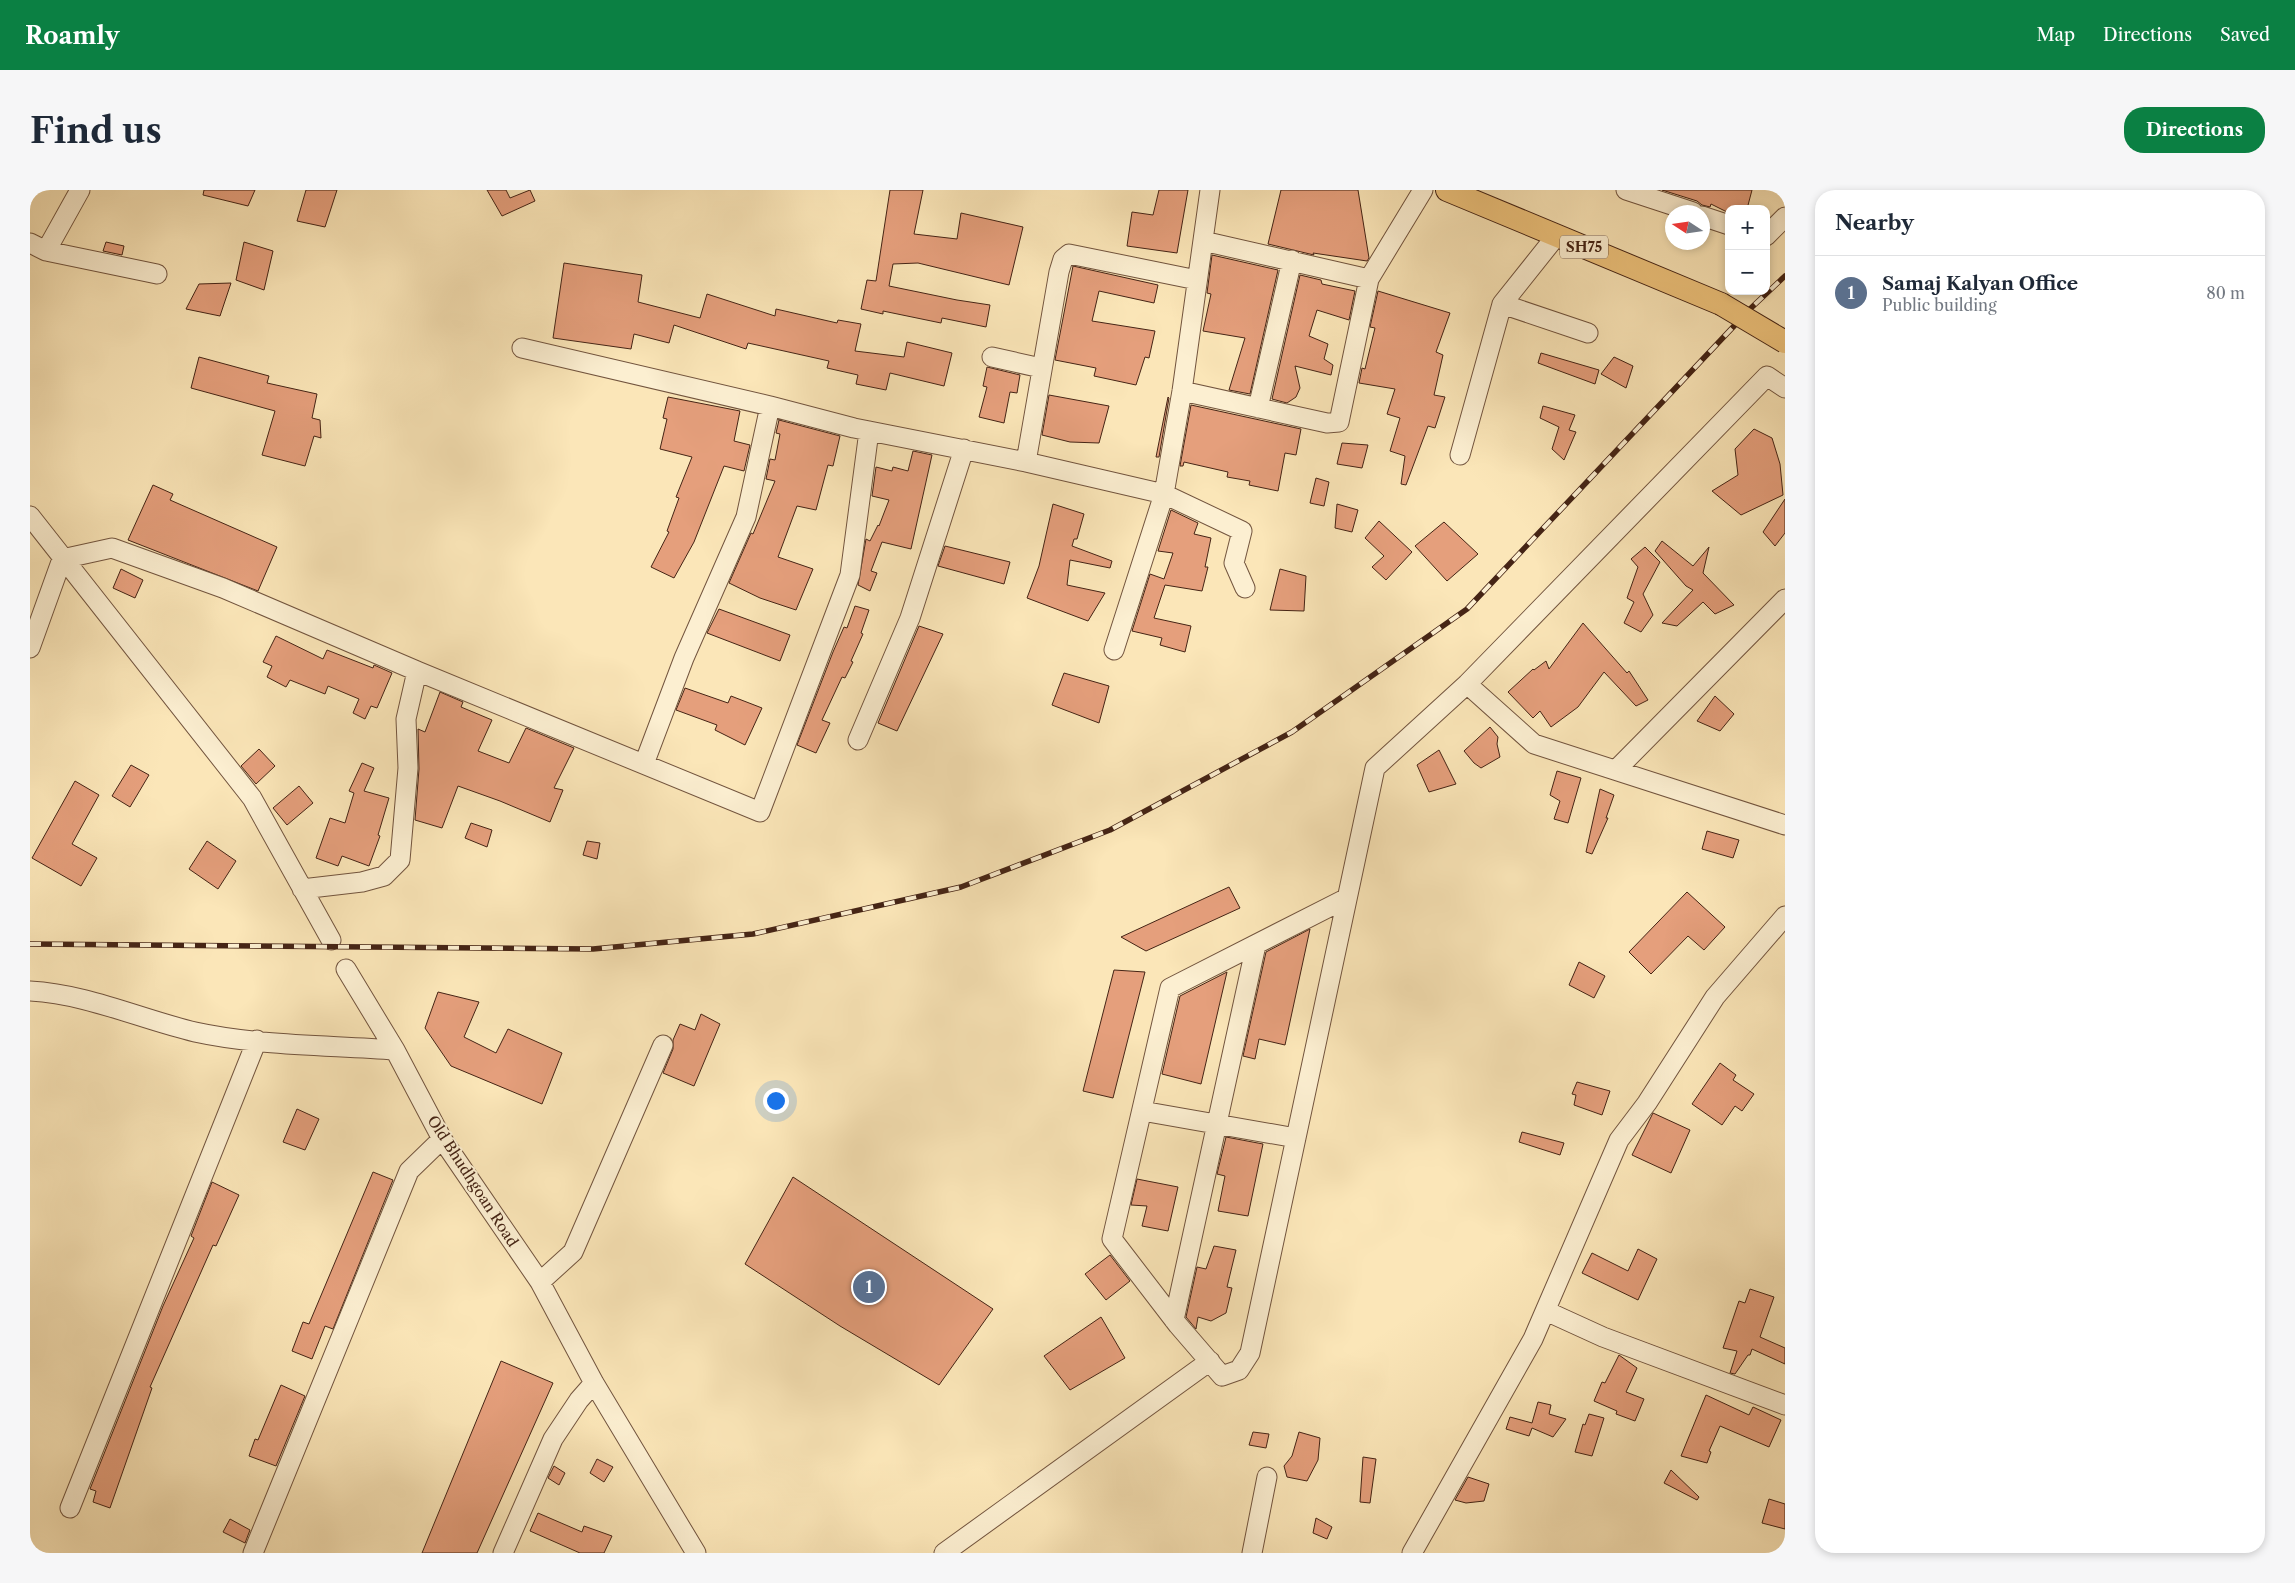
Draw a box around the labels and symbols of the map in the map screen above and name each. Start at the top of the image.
north arrow [1665,205,1710,250]
road number: SH75 [1560,236,1608,258]
your location [763,1088,789,1114]
street label: Old Bhudhgoan Road [423,1112,523,1250]
pin: 1 [853,1268,885,1306]

